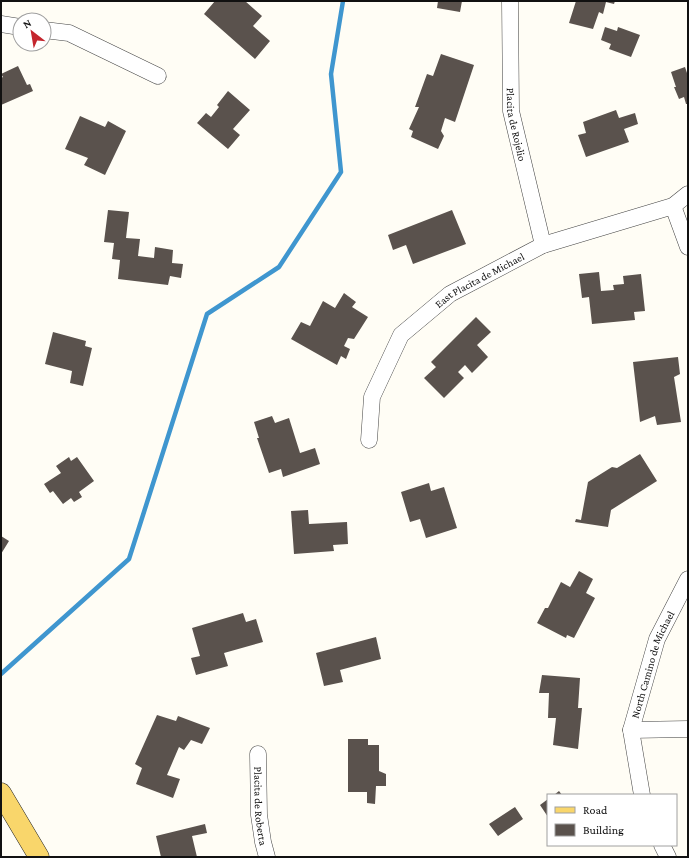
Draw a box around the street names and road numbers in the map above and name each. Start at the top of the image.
street label: Placita de Rojelio [505,88,529,163]
street label: East Placita de Michael [432,250,526,310]
street label: North Camino de Michael [629,609,677,720]
street label: Placita de Roberta [252,766,270,847]

